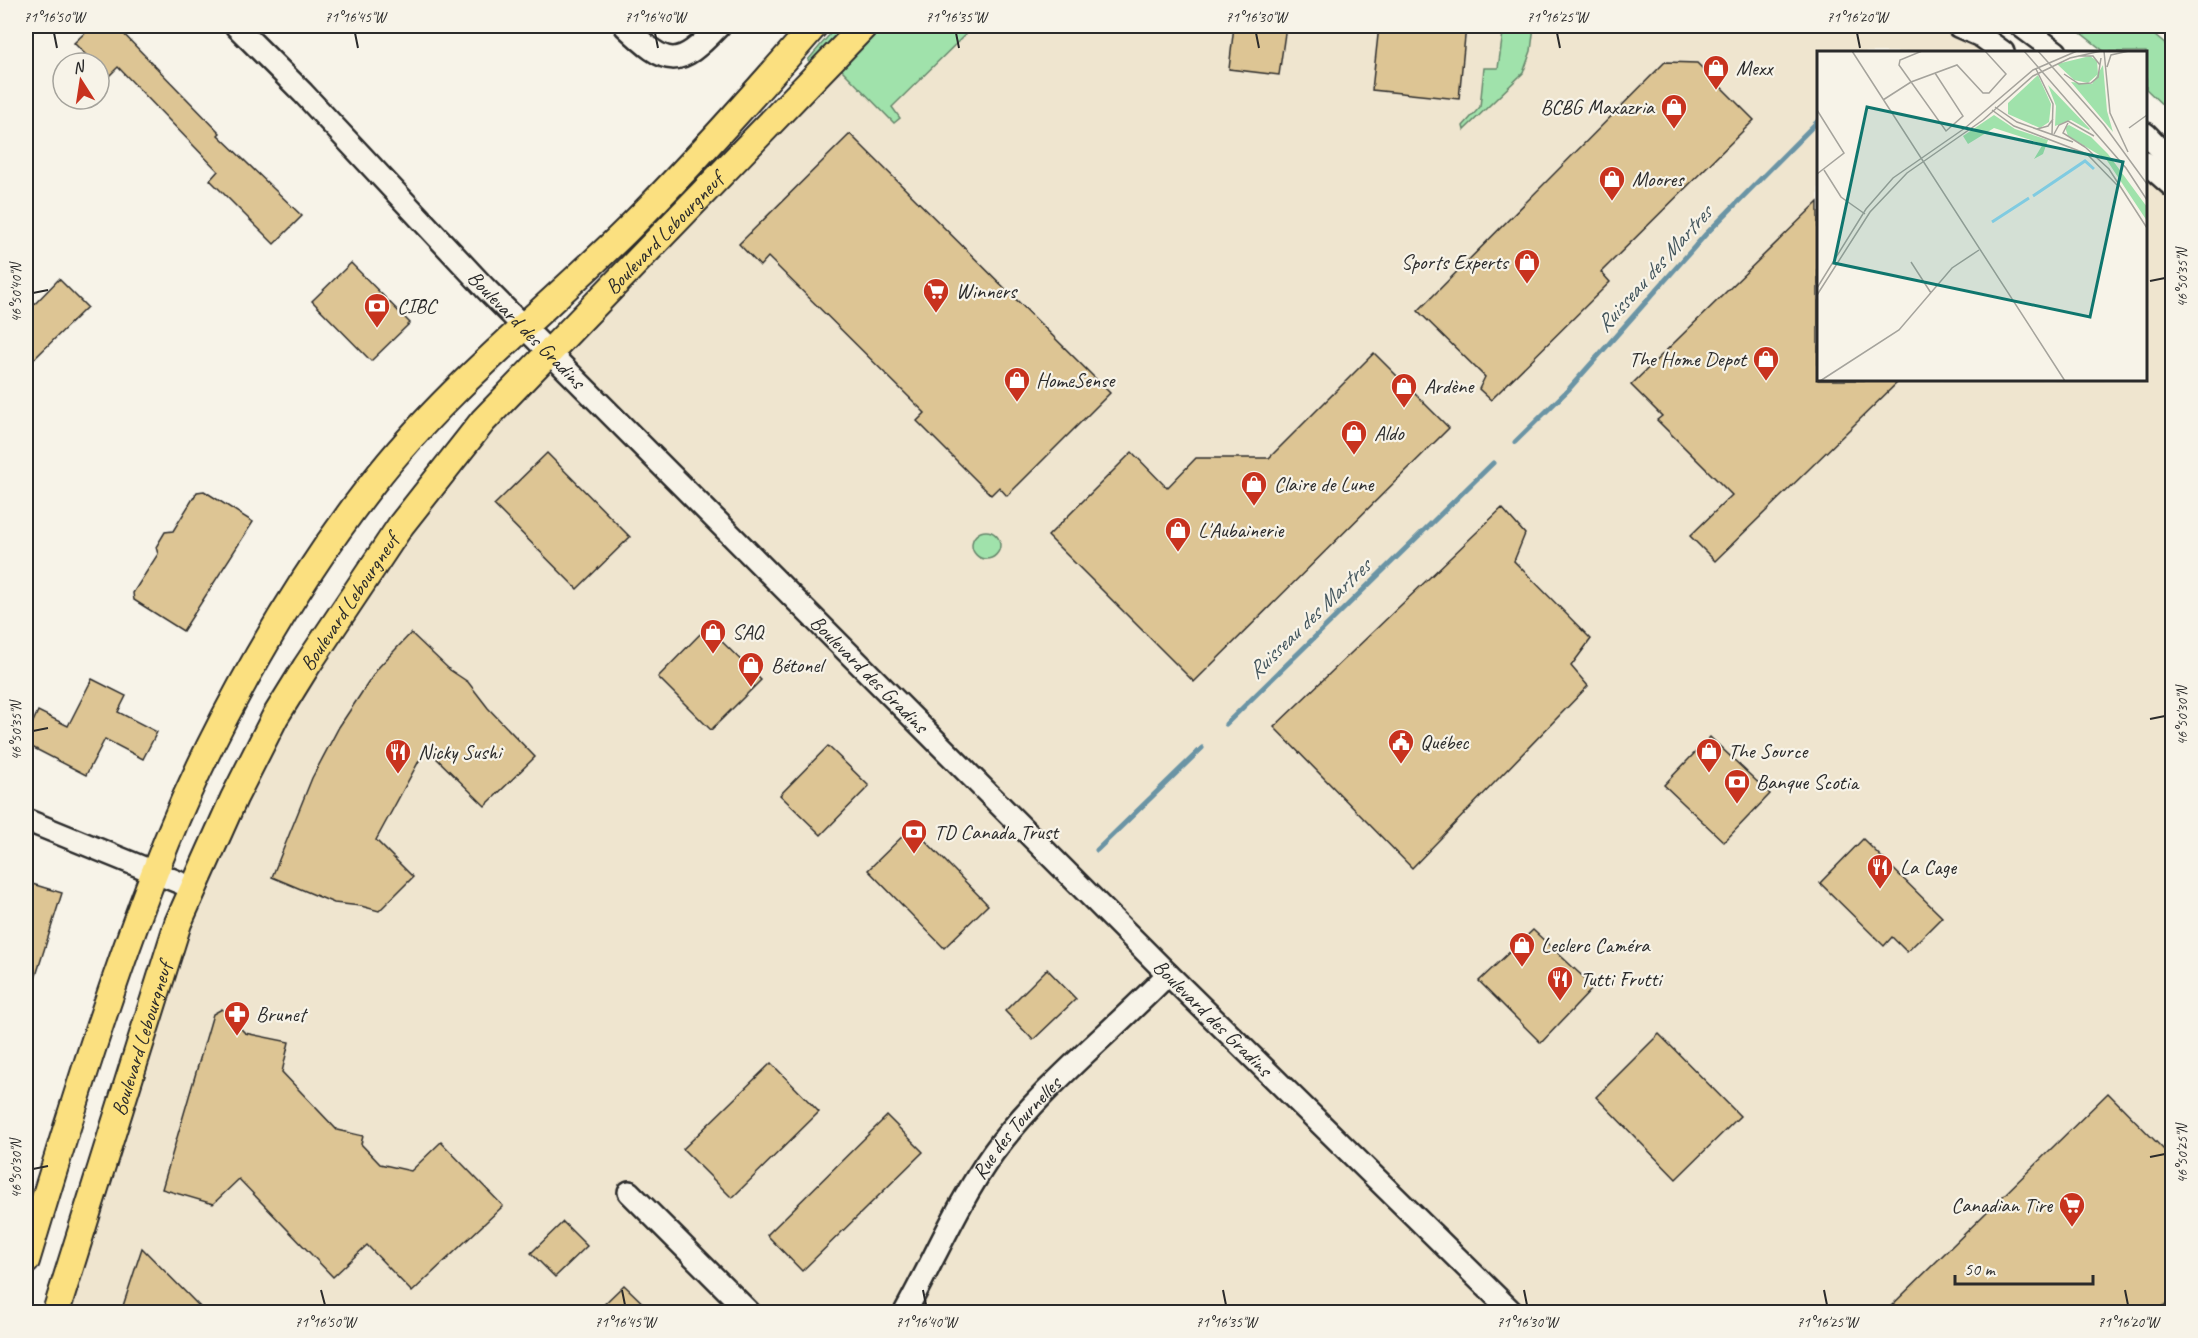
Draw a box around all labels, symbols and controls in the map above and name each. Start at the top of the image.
text: 71°16'50"W [24,8,88,27]
text: 71°16'45"W [325,8,389,27]
text: 71°16'40"W [625,8,689,27]
text: 71°16'35"W [926,8,990,27]
text: 71°16'30"W [1226,8,1290,27]
text: 71°16'25"W [1527,8,1591,27]
text: 71°16'20"W [1827,8,1891,27]
north arrow [51,51,111,111]
inset map [1817,51,2147,381]
shop icon: Mexx [1701,53,1731,91]
place label: Mexx [1736,55,1774,81]
text: N [71,56,88,78]
shop icon: BCBG Maxazria [1659,92,1689,130]
place label: BCBG Maxazria [1541,94,1656,120]
street label: Boulevard Lebourgneuf [599,164,732,300]
shop icon: Moores [1597,164,1627,202]
place label: Moores [1632,166,1685,192]
water label: Ruisseau des Martres [1590,197,1720,338]
text: 46°50'35"N [2173,245,2192,308]
shop icon: Sports Experts [1512,247,1542,285]
place label: Sports Experts [1401,249,1510,275]
text: 46°50'40"N [7,260,26,323]
street label: Boulevard des Gradins [462,265,592,395]
supermarket icon: Winners [921,276,951,314]
place label: Winners [956,278,1018,304]
bank icon: CIBC [362,291,392,329]
place label: CIBC [397,293,439,319]
shop icon: The Home Depot [1751,344,1781,382]
place label: The Home Depot [1629,346,1748,372]
shop icon: HomeSense [1002,365,1032,403]
place label: HomeSense [1036,367,1116,393]
shop icon: Ardène [1389,371,1419,409]
place label: Ardène [1424,373,1475,399]
shop icon: Aldo [1339,418,1369,456]
place label: Aldo [1374,420,1405,446]
shop icon: Claire de Lune [1239,469,1269,507]
place label: Claire de Lune [1274,471,1374,497]
shop icon: L'Aubainerie [1163,515,1193,553]
place label: L'Aubainerie [1198,517,1285,543]
street label: Boulevard Lebourgneuf [294,525,407,676]
water label: Ruisseau des Martres [1242,551,1379,685]
street label: Boulevard des Gradins [805,609,935,740]
shop icon: SAQ [698,617,728,655]
place label: SAQ [732,619,766,645]
shop icon: Bétonel [736,650,766,688]
place label: Bétonel [771,652,826,678]
text: 46°50'30"N [2173,683,2192,746]
text: 46°50'35"N [7,698,26,761]
public building icon: Québec [1386,727,1416,765]
place label: Québec [1420,729,1470,755]
shop icon: The Source [1694,736,1724,774]
restaurant icon: Nicky Sushi [383,737,413,775]
place label: The Source [1728,738,1809,764]
place label: Nicky Sushi [418,739,504,765]
bank icon: Banque Scotia [1722,767,1752,805]
place label: Banque Scotia [1756,769,1860,795]
bank icon: TD Canada Trust [899,817,929,855]
place label: TD Canada Trust [934,819,1060,845]
restaurant icon: La Cage [1865,852,1895,890]
place label: La Cage [1900,854,1957,880]
shop icon: Leclerc Caméra [1507,930,1537,968]
place label: Leclerc Caméra [1541,932,1651,958]
street label: Boulevard des Gradins [1148,954,1279,1083]
street label: Boulevard Lebourgneuf [105,955,179,1119]
restaurant icon: Tutti Frutti [1545,964,1575,1002]
place label: Tutti Frutti [1580,966,1664,992]
pharmacy icon: Brunet [222,999,252,1037]
place label: Brunet [256,1001,309,1027]
street label: Rue des Tournelles [966,1070,1068,1184]
text: 46°50'25"N [2173,1121,2192,1184]
text: 46°50'30"N [7,1136,26,1199]
supermarket icon: Canadian Tire [2057,1190,2087,1228]
place label: Canadian Tire [1951,1192,2053,1218]
scale bar [1955,1248,2093,1286]
text: 50 m [1964,1258,1997,1280]
text: 71°16'50"W [295,1313,359,1332]
text: 71°16'45"W [595,1313,659,1332]
text: 71°16'40"W [896,1313,960,1332]
text: 71°16'35"W [1196,1313,1260,1332]
text: 71°16'30"W [1497,1313,1561,1332]
text: 71°16'25"W [1797,1313,1861,1332]
text: 71°16'20"W [2098,1313,2162,1332]

